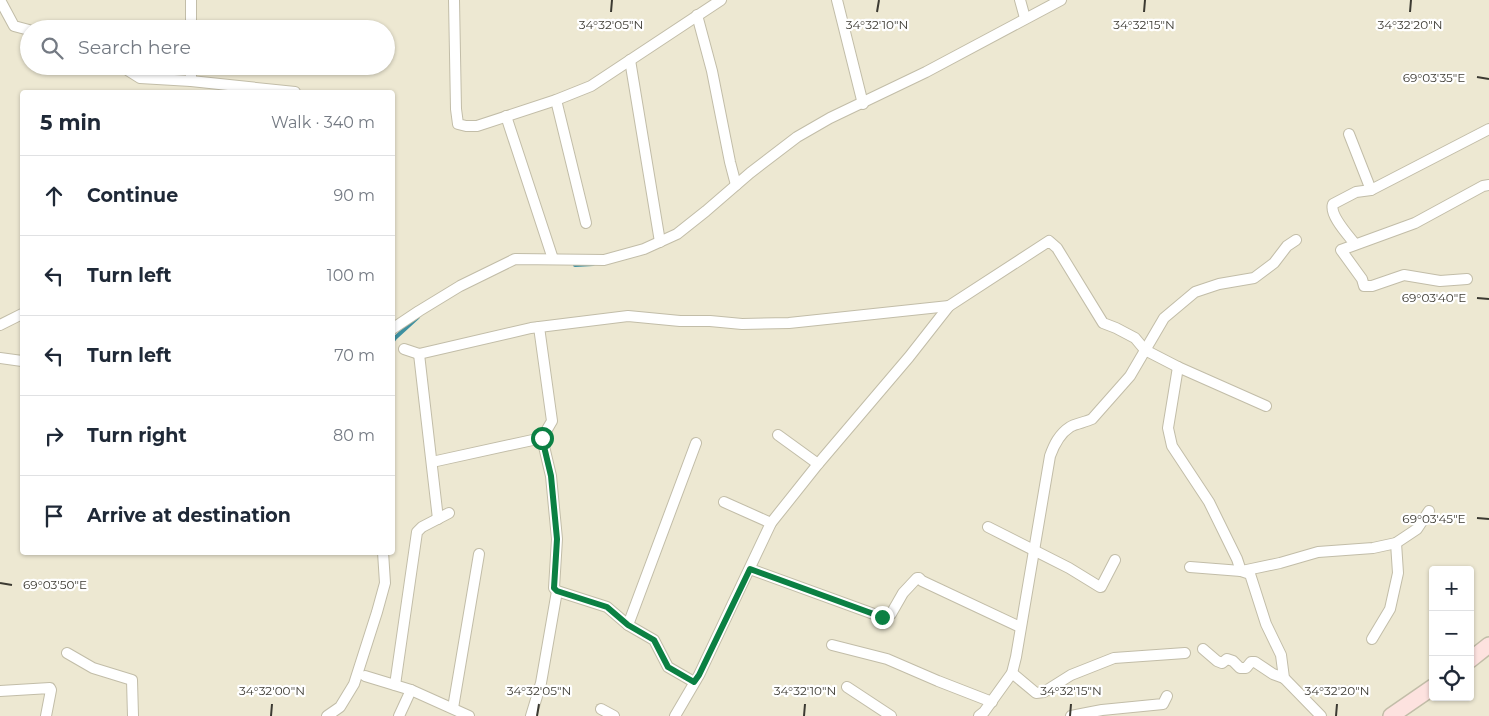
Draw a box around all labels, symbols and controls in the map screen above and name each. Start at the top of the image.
text: 34°32'05"N [579,17,643,32]
text: 34°32'10"N [846,17,908,32]
text: 34°32'15"N [1113,17,1175,32]
text: 34°32'20"N [1378,17,1442,32]
search box [20,20,395,75]
icon: search [38,34,66,62]
text: Search here [78,36,191,59]
text: 69°03'35"E [1403,70,1465,85]
text: 5 min [40,110,101,135]
text: Walk · 340 m [271,113,375,132]
icon: ahead [40,182,68,210]
text: Continue [87,184,178,207]
text: 90 m [333,186,375,205]
icon: left [40,262,68,290]
text: Turn left [87,264,172,287]
text: 100 m [327,266,375,285]
text: 69°03'40"E [1402,290,1466,305]
icon: left [40,342,68,370]
text: Turn left [87,344,172,367]
text: 70 m [334,346,375,365]
icon: right [40,422,68,450]
text: Turn right [87,424,187,447]
text: 80 m [333,426,375,445]
route start [531,427,554,450]
icon: arrive [40,502,68,530]
text: Arrive at destination [87,504,291,527]
text: 69°03'45"E [1402,511,1466,526]
map controls [1429,566,1474,701]
button: + [1429,566,1474,611]
text: 69°03'50"E [23,577,87,592]
route end [871,606,894,629]
button: − [1429,611,1474,656]
button: locate [1429,656,1474,701]
text: 34°32'00"N [239,683,305,698]
text: 34°32'05"N [507,683,571,698]
text: 34°32'10"N [774,683,836,698]
text: 34°32'15"N [1040,683,1102,698]
text: 34°32'20"N [1305,683,1369,698]

